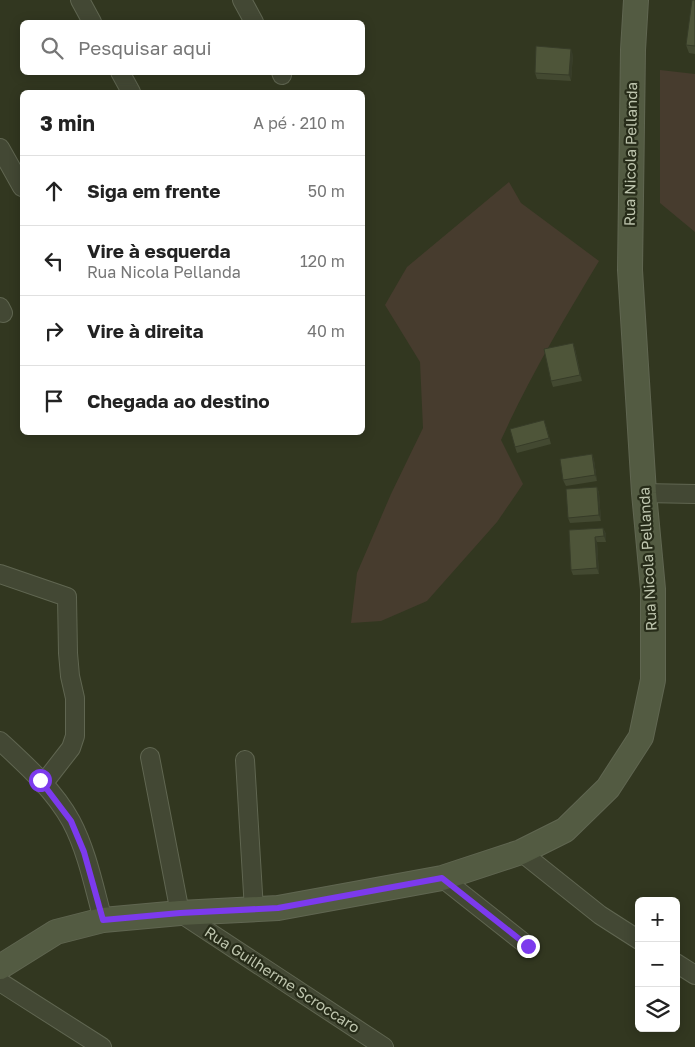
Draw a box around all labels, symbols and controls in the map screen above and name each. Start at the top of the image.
search box [20,20,365,75]
icon: search [38,34,66,62]
text: Pesquisar aqui [78,36,212,59]
street label: Rua Nicola Pellanda [620,82,640,226]
text: 3 min [40,110,95,136]
text: A pé · 210 m [253,113,345,133]
icon: ahead [40,177,68,205]
text: Siga em frente [87,179,221,202]
text: 50 m [308,181,345,201]
text: Vire à esquerda [87,239,230,262]
icon: left [40,247,68,275]
text: 120 m [300,251,345,271]
text: Rua Nicola Pellanda [87,262,241,282]
icon: right [40,317,68,345]
text: Vire à direita [87,319,204,342]
text: 40 m [307,321,345,341]
icon: arrive [40,387,68,415]
text: Chegada ao destino [87,389,270,412]
street label: Rua Nicola Pellanda [634,487,660,632]
route start [29,769,52,792]
map controls [635,897,680,1032]
button: + [635,897,680,942]
street label: Rua Guilherme Scroccaro [202,922,363,1036]
route end [517,935,540,958]
button: − [635,942,680,987]
button: layers [635,987,680,1032]

